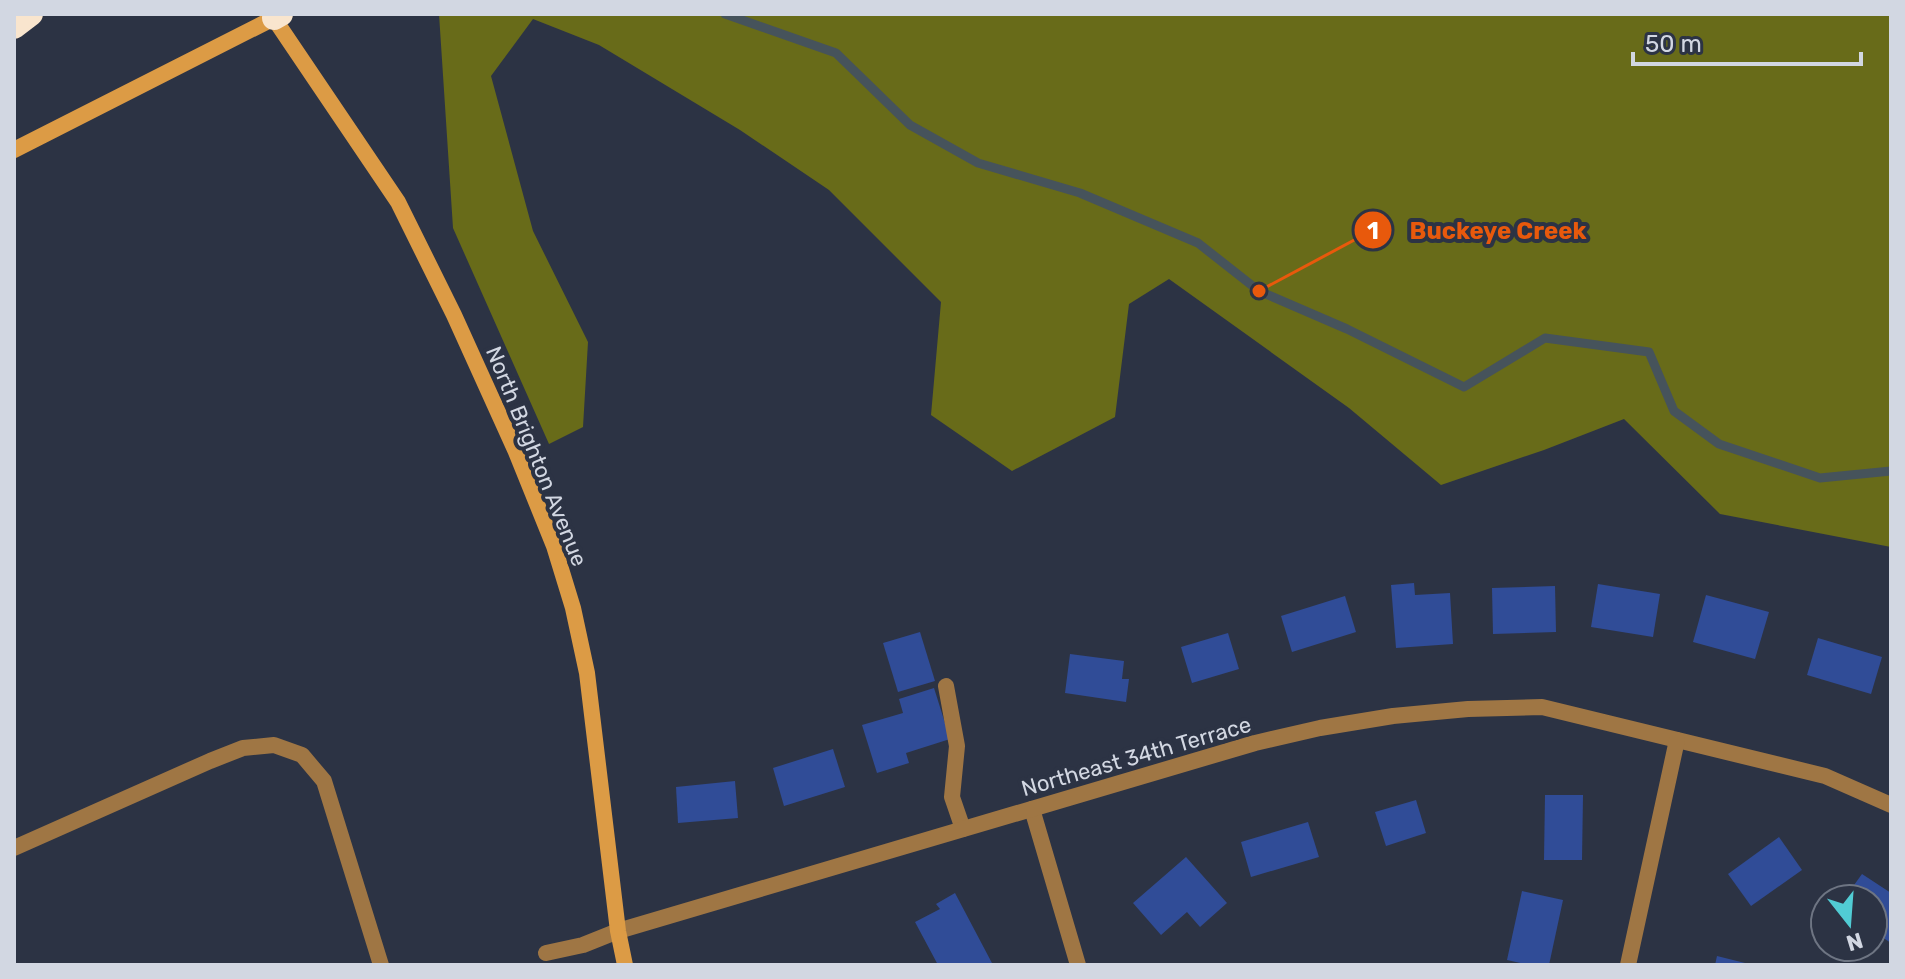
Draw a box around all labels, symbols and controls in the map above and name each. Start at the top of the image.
scale bar [1633,16,1861,66]
text: 50 m [1645,30,1702,58]
callout: Buckeye Creek [1353,206,1602,254]
text: 1 [1367,217,1379,245]
text: Buckeye Creek [1409,217,1587,245]
street label: North Brighton Avenue [480,342,593,570]
street label: Northeast 34th Terrace [1018,711,1254,802]
north arrow [1809,883,1889,963]
text: N [1843,926,1866,957]

